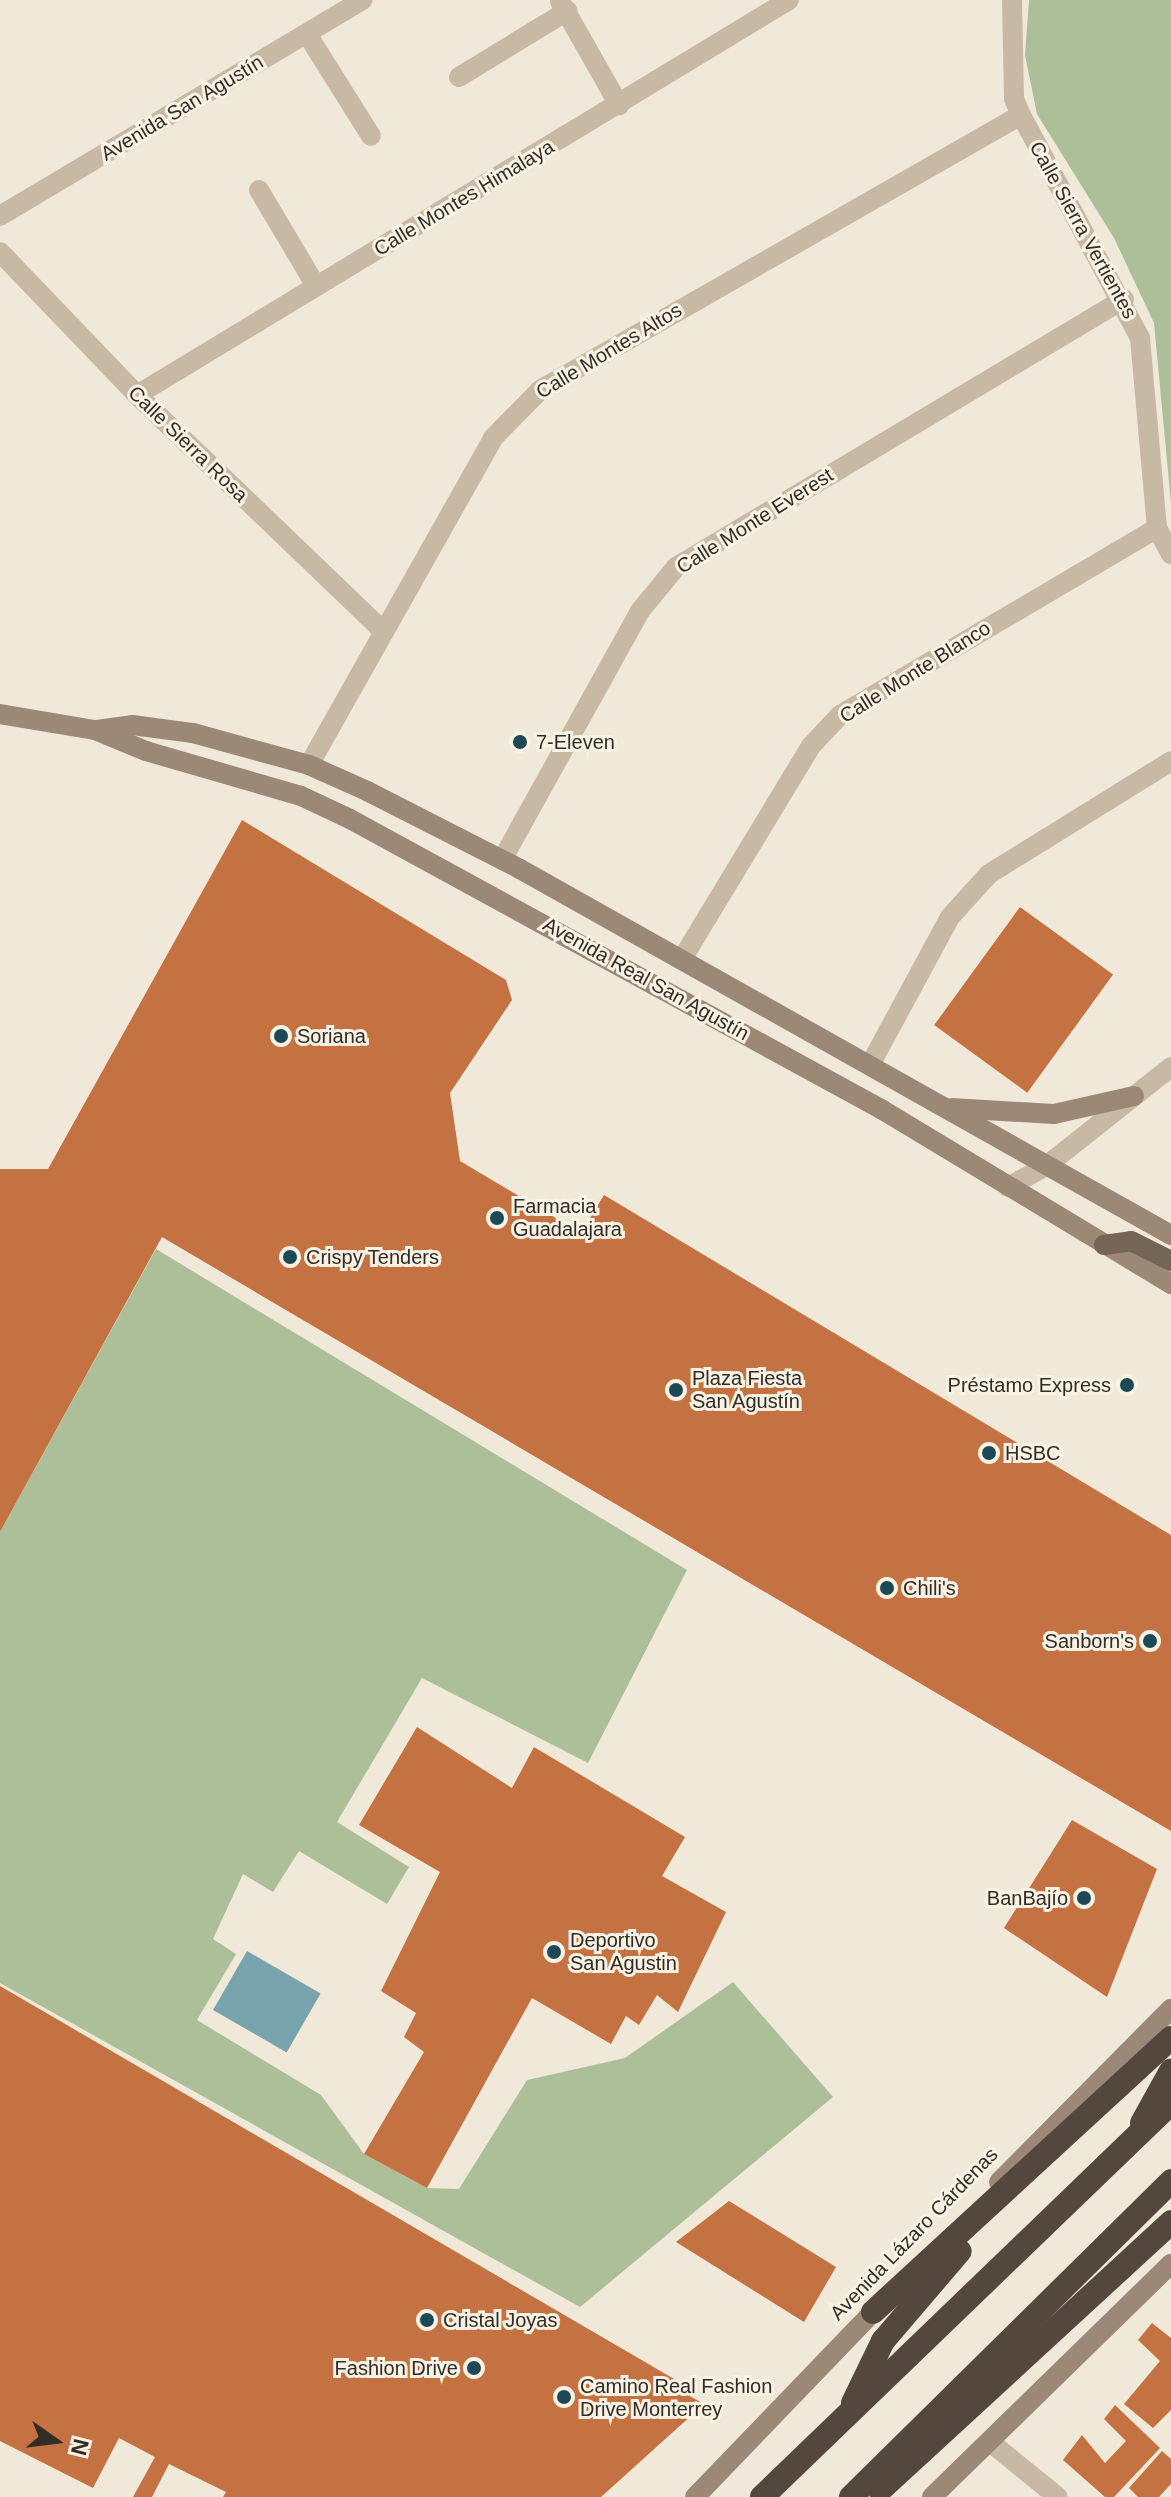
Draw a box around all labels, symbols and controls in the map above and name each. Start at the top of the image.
street label: Avenida San Agustín [96,50,268,166]
street label: Calle Montes Himalaya [370,135,558,261]
street label: Calle Sierra Vertientes [1024,137,1142,323]
street label: Calle Montes Altos [531,298,687,404]
street label: Calle Sierra Rosa [123,381,253,507]
street label: Calle Monte Everest [672,463,838,579]
street label: Calle Monte Blanco [835,616,995,728]
place label: 7-Eleven [536,730,615,754]
marker: 7-Eleven [511,733,529,751]
street label: Avenida Real San Agustín [538,912,754,1046]
place label: Soriana [297,1024,366,1048]
marker: Soriana [272,1027,290,1045]
place label: Farmacia Guadalajara [513,1194,622,1241]
marker: Farmacia Guadalajara [488,1209,506,1227]
place label: Crispy Tenders [306,1245,439,1269]
marker: Crispy Tenders [281,1248,299,1266]
place label: Plaza Fiesta San Agustín [692,1366,802,1413]
place label: Préstamo Express [948,1373,1111,1397]
marker: Préstamo Express [1118,1376,1136,1394]
marker: Plaza Fiesta San Agustín [667,1381,685,1399]
place label: HSBC [1005,1441,1061,1465]
marker: HSBC [980,1444,998,1462]
place label: Chili's [903,1576,956,1600]
marker: Chili's [878,1579,896,1597]
place label: Sanborn's [1045,1629,1134,1653]
marker: Sanborn's [1141,1632,1159,1650]
place label: BanBajío [987,1886,1068,1910]
marker: BanBajío [1075,1889,1093,1907]
place label: Deportivo San Agustin [570,1928,678,1975]
marker: Deportivo San Agustin [545,1943,563,1961]
street label: Avenida Lázaro Cárdenas [825,2143,1003,2325]
place label: Cristal Joyas [443,2308,557,2332]
marker: Cristal Joyas [418,2311,436,2329]
place label: Fashion Drive [335,2356,458,2380]
marker: Fashion Drive [465,2359,483,2377]
place label: Camino Real Fashion Drive Monterrey [580,2374,772,2421]
marker: Camino Real Fashion Drive Monterrey [555,2388,573,2406]
north arrow [16,2401,96,2481]
text: N [66,2436,94,2458]

